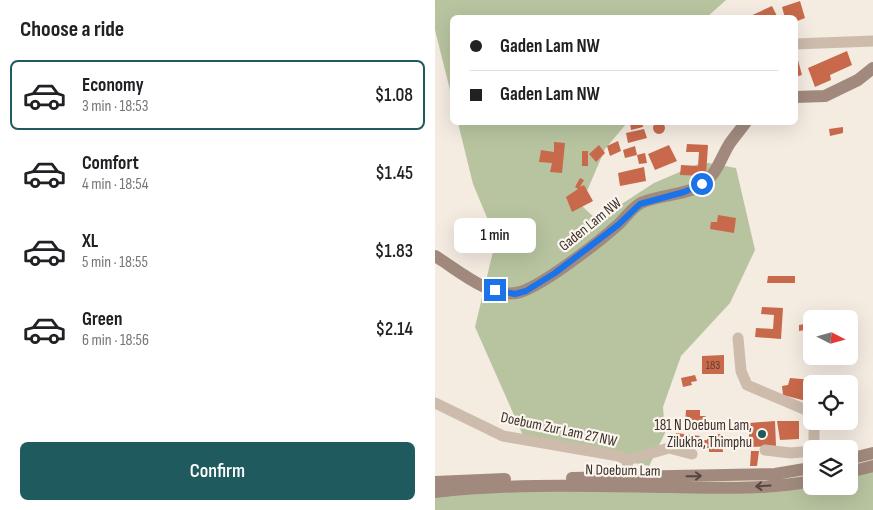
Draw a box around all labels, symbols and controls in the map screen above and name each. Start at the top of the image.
text: Choose a ride [20,16,124,43]
text: Gaden Lam NW [500,35,600,58]
icon: car [22,73,67,118]
text: Economy [82,74,144,97]
text: Gaden Lam NW [500,83,600,106]
text: $1.08 [375,84,413,107]
text: 3 min · 18:53 [82,97,148,116]
icon: car [22,151,67,196]
text: Comfort [82,152,139,175]
text: $1.45 [375,162,413,185]
route start [691,173,713,195]
text: 4 min · 18:54 [82,175,148,194]
street label: Gaden Lam NW [555,193,626,255]
callout: 1 min [454,218,536,252]
text: 1 min [480,226,510,245]
icon: car [22,229,67,274]
text: XL [82,230,98,253]
text: $1.83 [375,240,413,263]
text: 5 min · 18:55 [82,253,148,272]
route end [484,279,506,301]
icon: car [22,307,67,352]
text: Green [82,308,122,331]
north arrow [803,310,857,365]
map controls [803,310,858,495]
text: $2.14 [375,318,413,341]
text: 6 min · 18:56 [82,331,149,350]
house number: 183 [706,358,720,373]
button: locate [803,375,858,430]
street label: Doebum Zur Lam 27 NW [499,408,619,451]
place label: 181 N Doebum Lam, Zilukha, Thimphu [655,416,752,452]
marker: 181 N Doebum Lam, Zilukha, Thimphu [756,428,768,440]
button: layers [803,440,858,495]
button: Confirm [20,442,415,500]
street label: N Doebum Lam [585,460,661,481]
one-way arrow [685,471,701,481]
one-way arrow [755,481,771,490]

